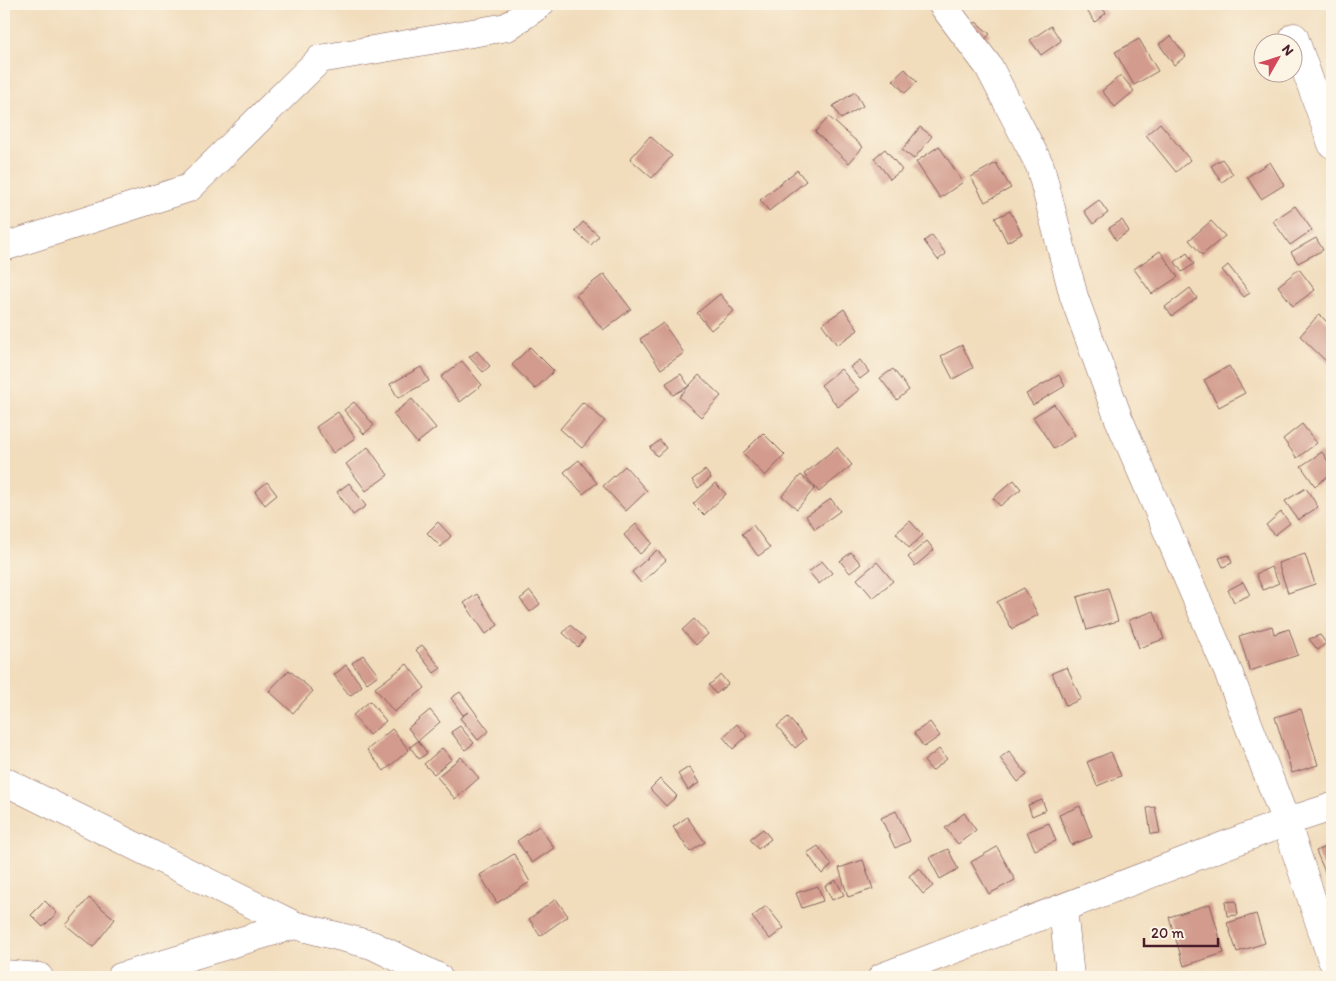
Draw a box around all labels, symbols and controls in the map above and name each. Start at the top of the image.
north arrow [1254,32,1304,82]
text: N [1278,41,1297,59]
scale bar [1144,916,1217,948]
text: 20 m [1151,924,1185,942]

